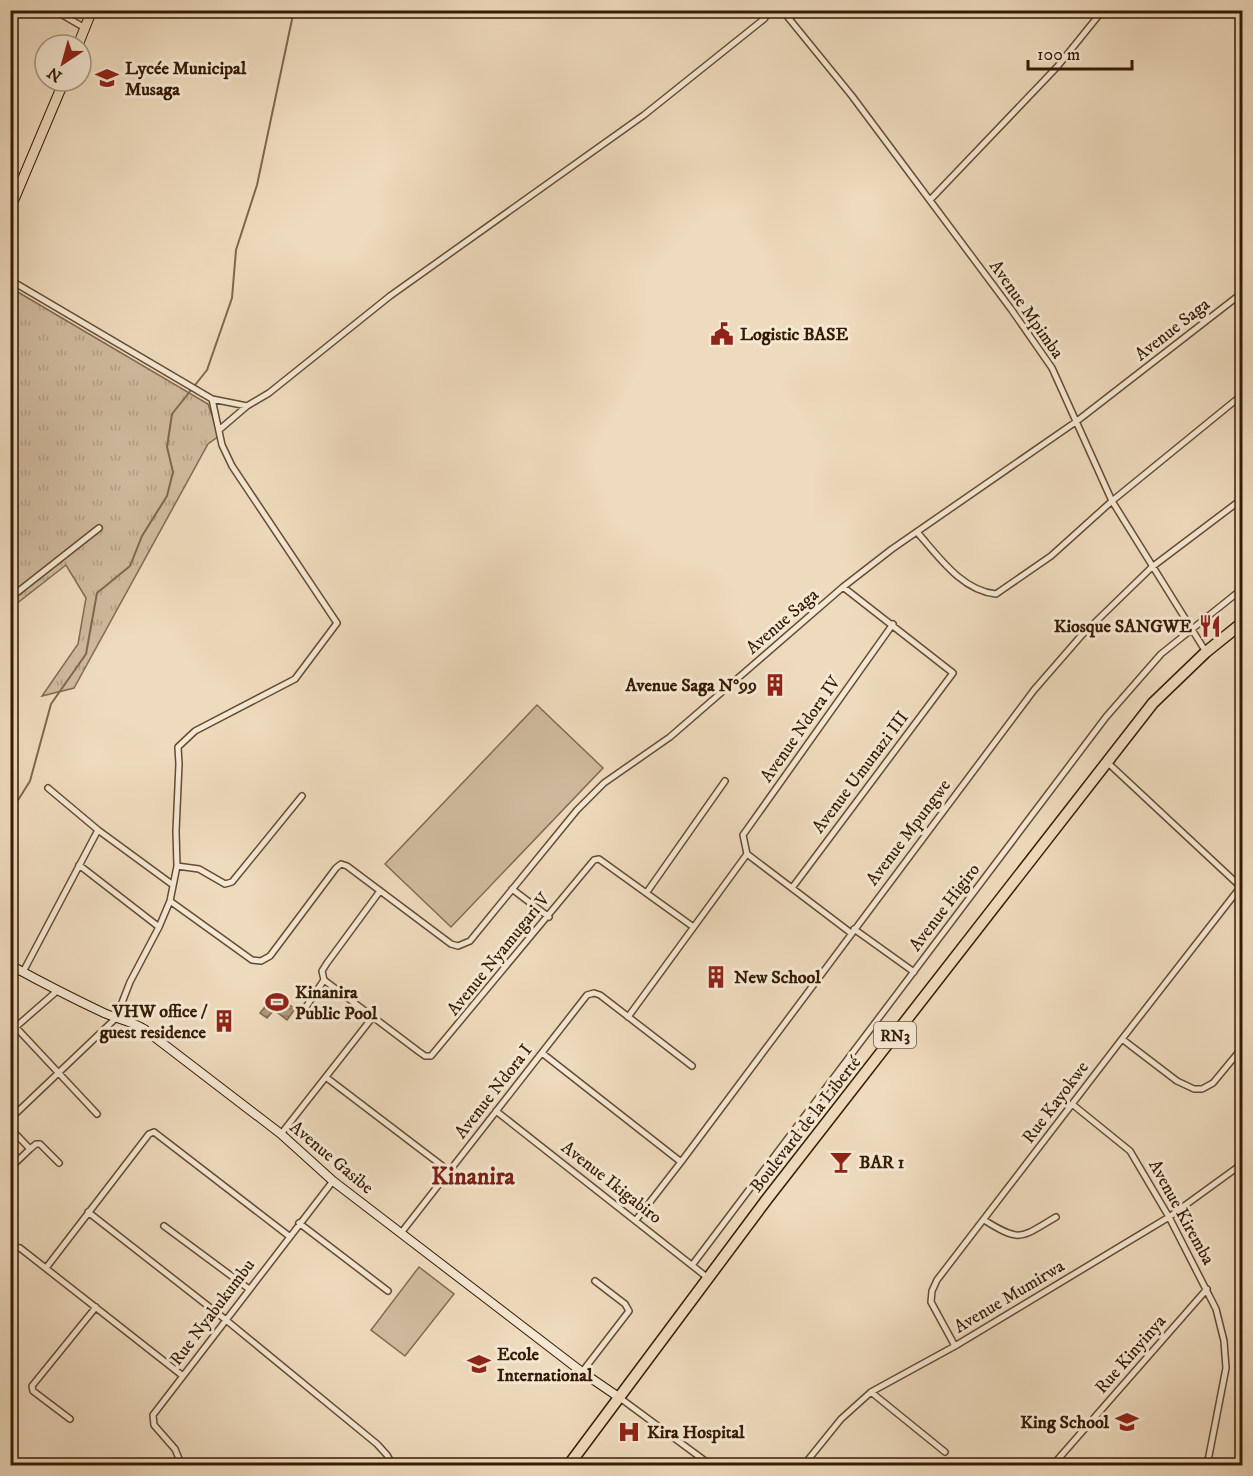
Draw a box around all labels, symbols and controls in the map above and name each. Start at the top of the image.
north arrow [33,33,93,93]
scale bar [1028,33,1132,71]
text: 100 m [1037,44,1080,66]
place label: Lycée Municipal Musaga [125,58,247,101]
text: N [44,62,66,86]
school or university icon: Lycée Municipal Musaga [94,65,120,91]
street label: Avenue Mpimba [984,256,1068,363]
street label: Avenue Saga [1131,293,1215,366]
public building icon: Logistic BASE [709,321,735,347]
place label: Logistic BASE [740,324,848,346]
street label: Avenue Saga [742,584,824,659]
restaurant icon: Kiosque SANGWE [1197,613,1223,639]
place label: Kiosque SANGWE [1054,616,1192,638]
street label: Avenue Ndora IV [756,672,846,787]
building icon: Avenue Saga N°99 [762,672,788,698]
place label: Avenue Saga N°99 [624,675,757,697]
street label: Avenue Umunazi III [808,707,914,838]
street label: Avenue Mpungwe [862,775,956,890]
street label: Avenue Higiro [905,859,985,956]
street label: Avenue Nyamugari V [443,888,555,1020]
building icon: New School [703,964,729,990]
place label: New School [734,967,821,989]
place label: Kinanira Public Pool [295,982,378,1025]
sports icon: Kinanira Public Pool [264,989,290,1015]
place label: VHW office / guest residence [99,1001,208,1044]
building icon: VHW office / guest residence [211,1008,237,1034]
road number: RN3 [874,1022,916,1048]
street label: Avenue Ndora I [450,1040,537,1143]
street label: Boulevard de la Liberté [746,1052,866,1197]
street label: Rue Kayokwe [1018,1057,1094,1148]
street label: Avenue Gasibe [285,1116,378,1199]
street label: Avenue Ikigabiro [557,1137,666,1229]
bar icon: BAR 1 [828,1149,854,1175]
place label: BAR 1 [859,1152,905,1174]
street label: Avenue Kiremba [1143,1156,1219,1269]
district label: Kinanira [431,1162,516,1192]
street label: Rue Nyabukumbu [166,1255,260,1370]
street label: Avenue Mumirwa [950,1255,1069,1338]
street label: Rue Kinyinya [1091,1310,1171,1399]
place label: Ecole International [497,1344,593,1387]
school or university icon: Ecole International [466,1351,492,1377]
school or university icon: King School [1114,1409,1140,1435]
place label: King School [1020,1412,1110,1434]
hospital icon: Kira Hospital [616,1419,642,1445]
place label: Kira Hospital [647,1422,745,1444]

